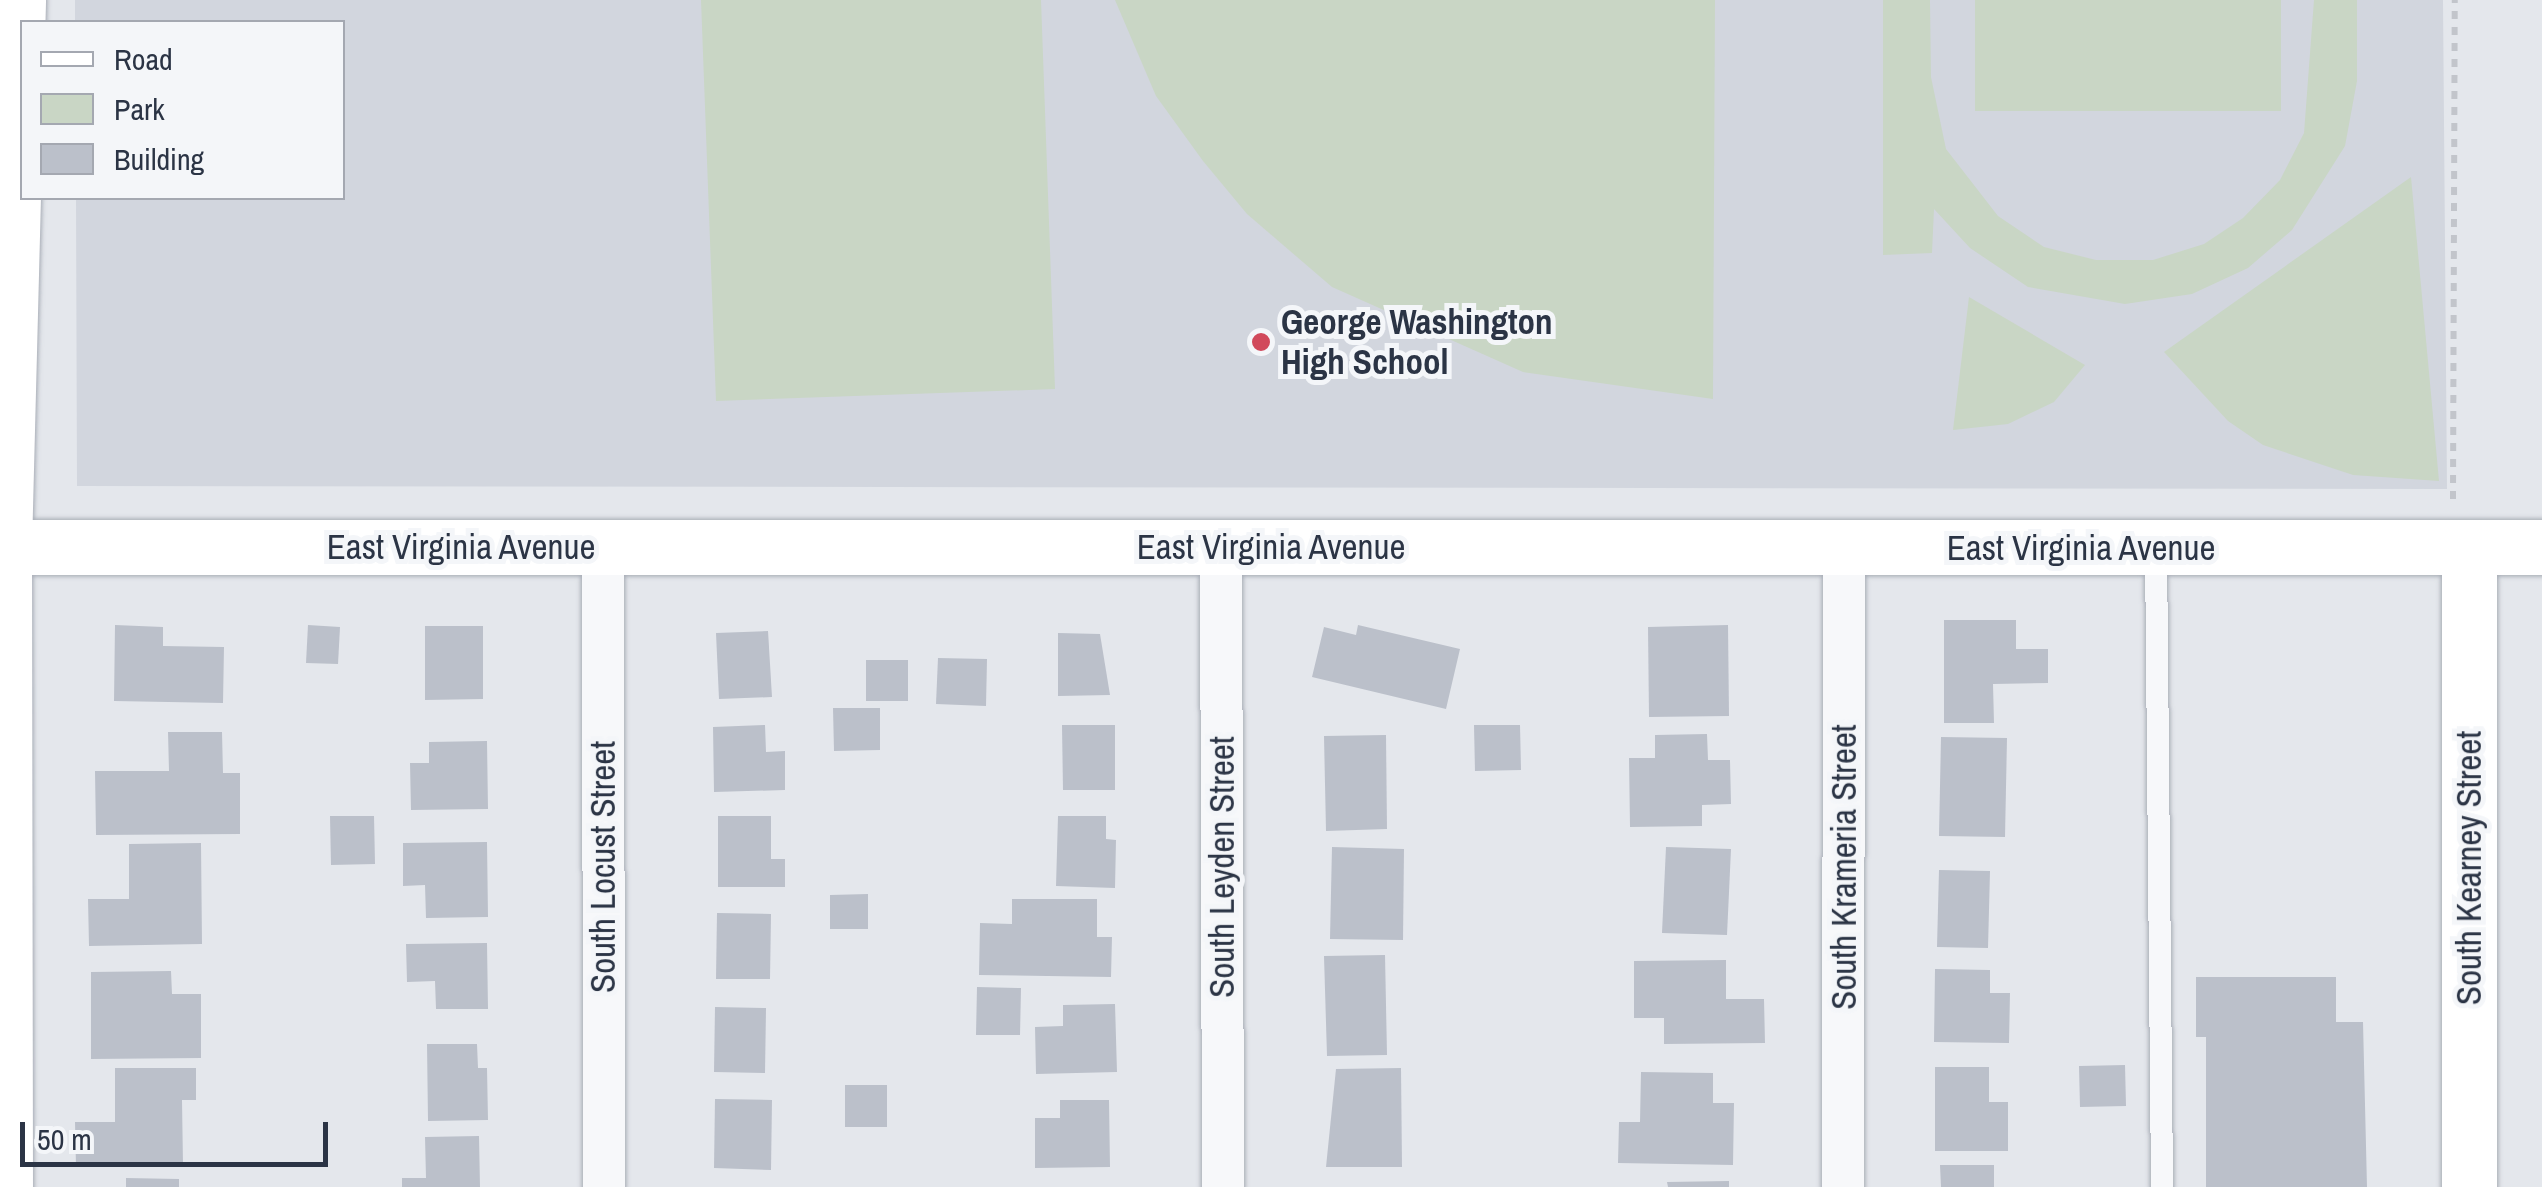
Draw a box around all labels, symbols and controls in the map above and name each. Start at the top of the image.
legend [20,20,345,200]
text: Road [114,39,173,79]
text: Park [114,89,165,129]
text: Building [114,139,204,179]
place label: George Washington High School [1281,301,1553,383]
marker: George Washington High School [1250,331,1272,353]
street label: East Virginia Avenue [326,526,596,568]
street label: East Virginia Avenue [1136,526,1406,568]
street label: East Virginia Avenue [1946,527,2216,569]
street label: South Krameria Street [1823,724,1865,1010]
street label: South Kearney Street [2448,731,2490,1005]
street label: South Leyden Street [1201,736,1243,998]
street label: South Locust Street [582,741,624,993]
scale bar [25,1102,332,1164]
text: 50 m [37,1119,92,1159]

